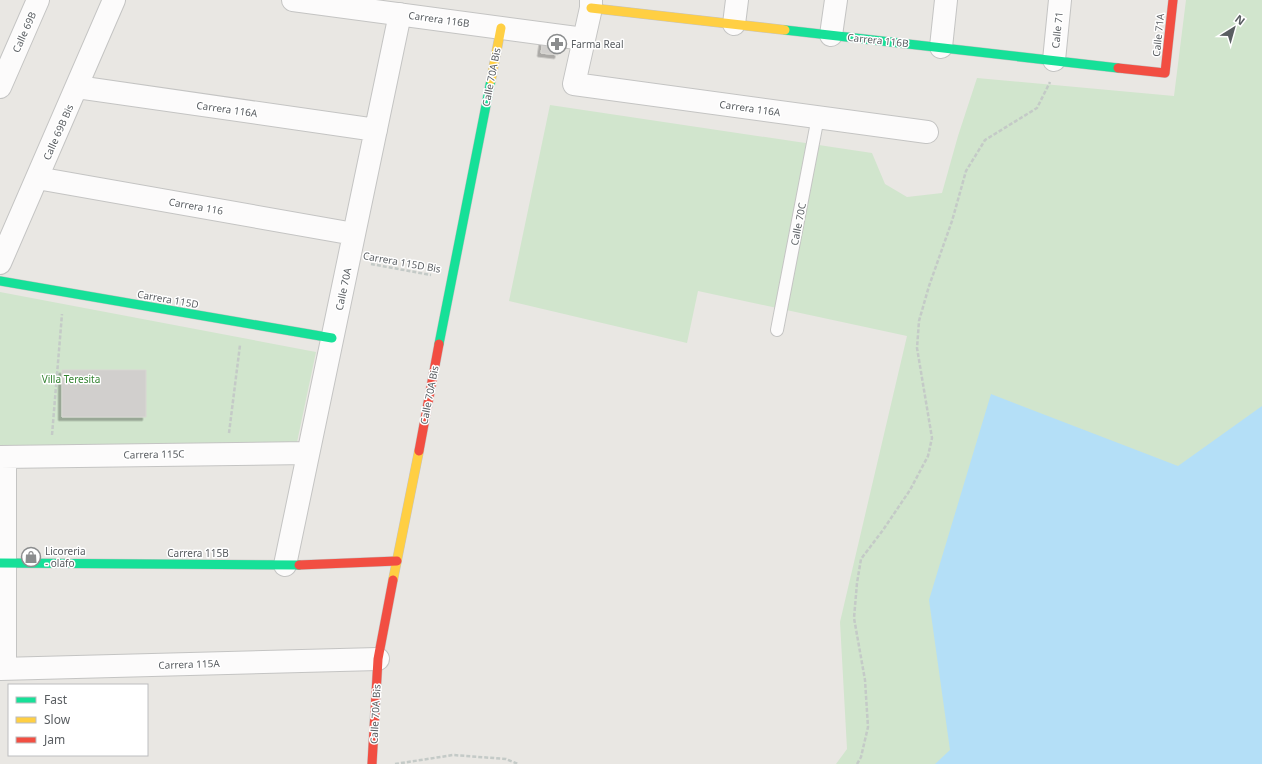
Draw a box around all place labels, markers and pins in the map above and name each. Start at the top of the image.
pharmacy icon: Farma Real [546,33,568,55]
place label: Farma Real [571,37,624,51]
place label: Licoreria - olafo [45,544,86,570]
shop icon: Licoreria - olafo [20,546,42,568]

